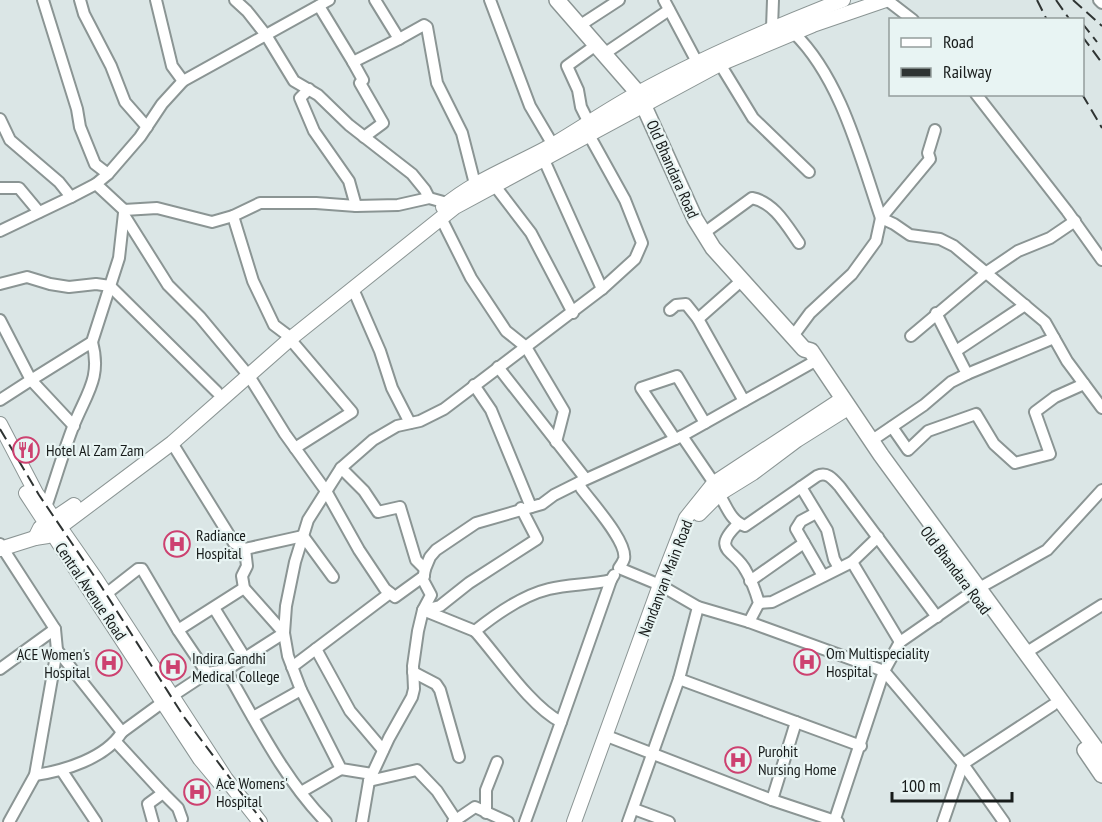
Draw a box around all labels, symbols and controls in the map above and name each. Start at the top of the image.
legend [889,18,1084,96]
text: Road [943,30,974,53]
text: Railway [943,60,992,83]
street label: Old Bhandara Road [642,117,704,221]
restaurant icon: Hotel Al Zam Zam [11,435,41,465]
place label: Hotel Al Zam Zam [46,440,144,460]
street label: Nandanvan Main Road [634,517,696,639]
street label: Old Bhandara Road [916,522,996,618]
place label: Radiance Hospital [196,525,246,563]
hospital icon: Radiance Hospital [162,529,192,559]
street label: Central Avenue Road [51,538,131,644]
place label: Om Multispeciality Hospital [826,643,929,681]
place label: ACE Women's Hospital [17,644,90,682]
hospital icon: Om Multispeciality Hospital [792,647,822,677]
hospital icon: ACE Women's Hospital [94,648,124,678]
place label: Indira Gandhi Medical College [192,648,280,686]
hospital icon: Indira Gandhi Medical College [158,652,188,682]
place label: Purohit Nursing Home [758,741,837,779]
hospital icon: Purohit Nursing Home [723,745,753,775]
scale bar [892,765,1012,803]
place label: Ace Womens' Hospital [216,773,288,811]
text: 100 m [901,774,941,797]
hospital icon: Ace Womens' Hospital [182,777,212,807]

